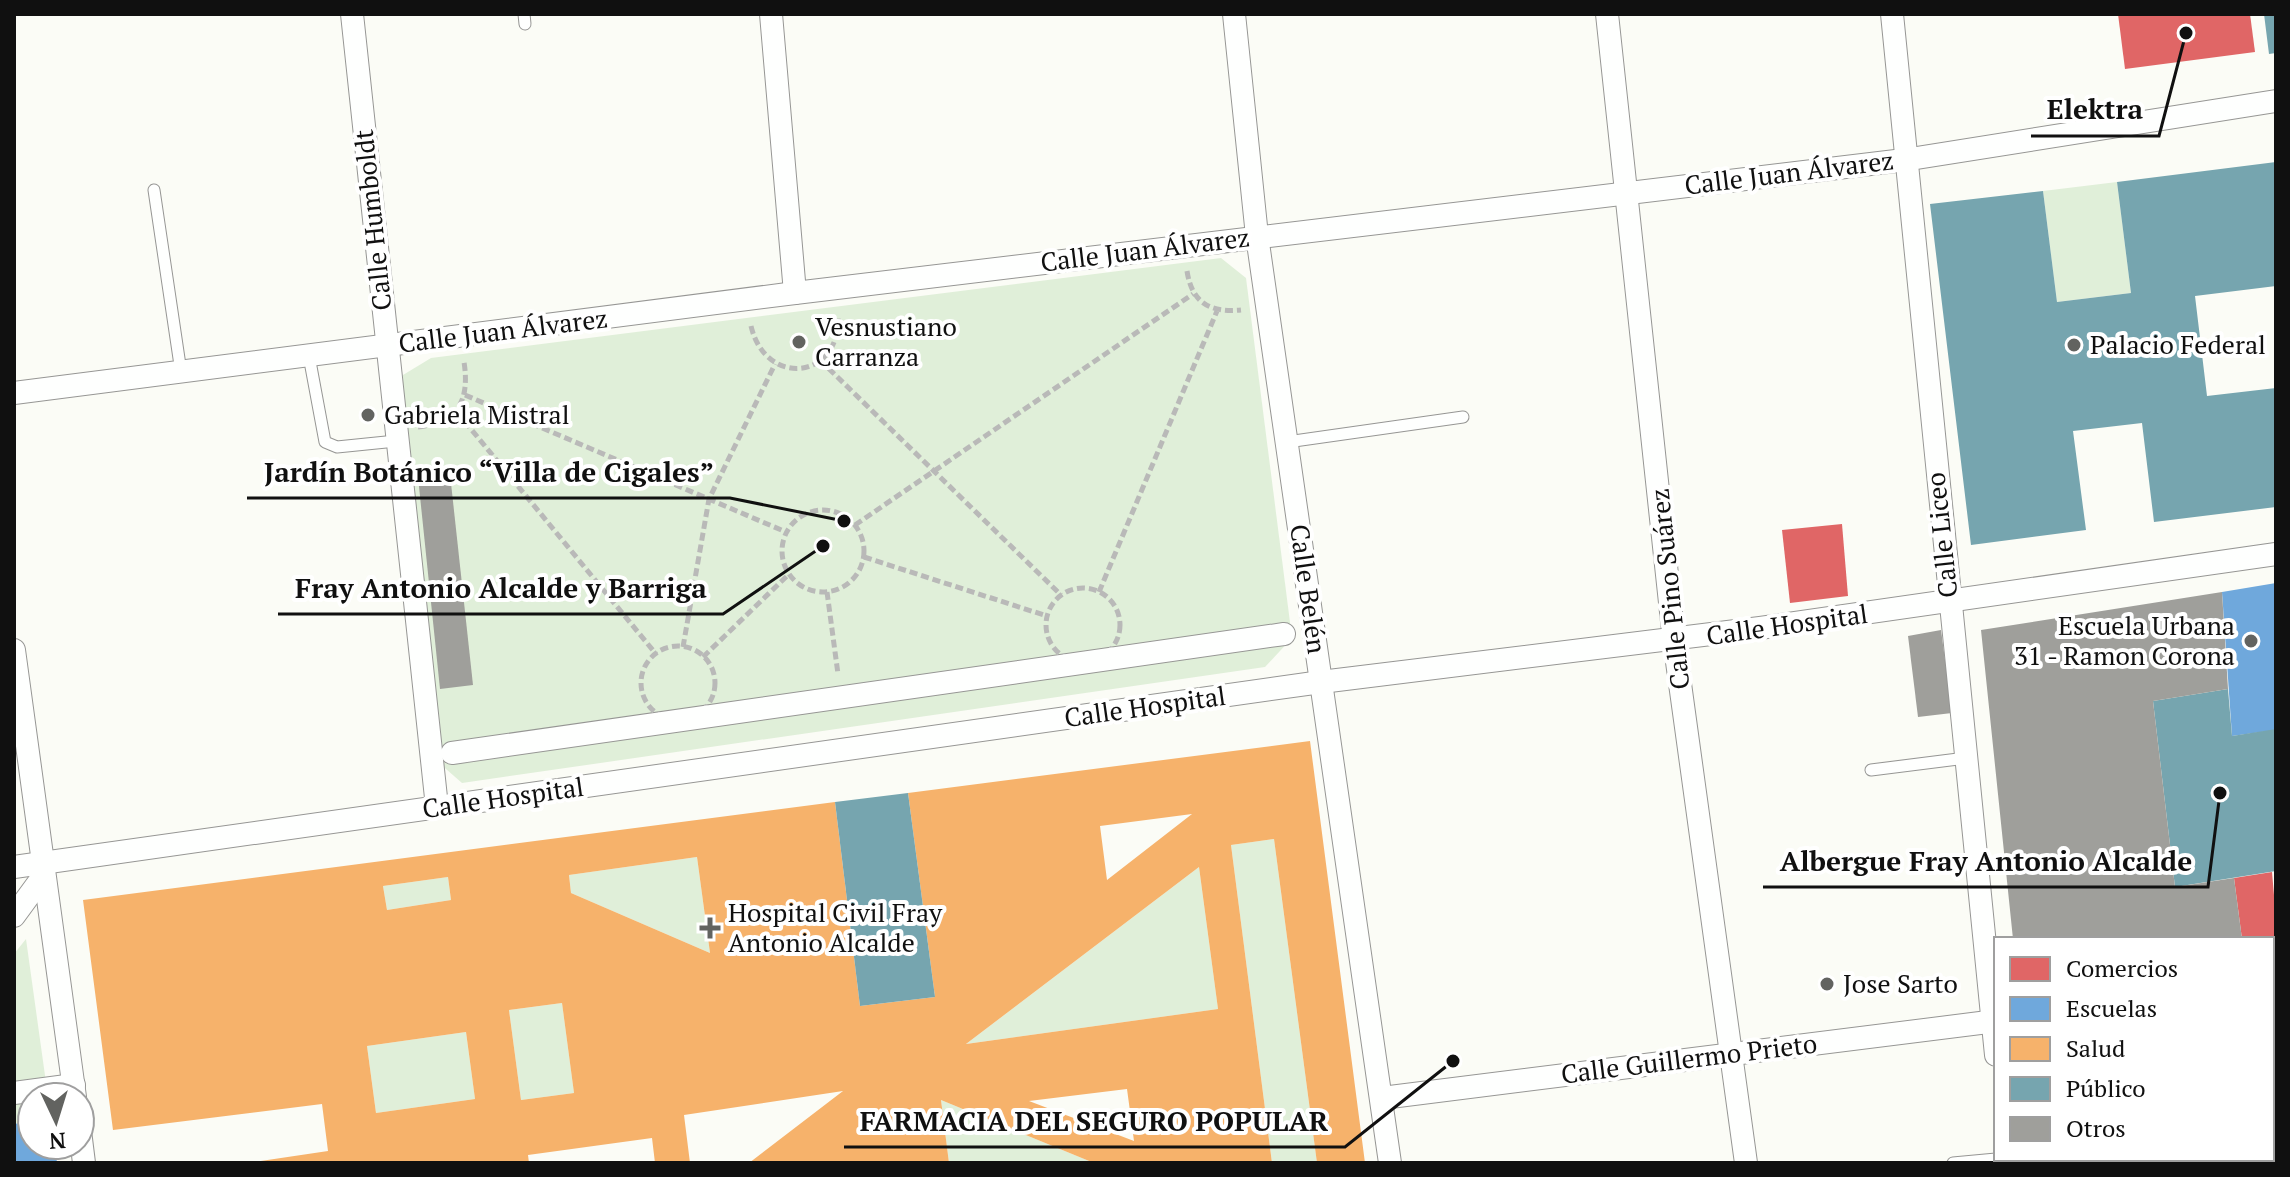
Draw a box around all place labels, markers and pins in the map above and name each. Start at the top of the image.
callout: Elektra [2031,84,2159,136]
place label: Vesnustiano Carranza [815,309,957,373]
place label: Palacio Federal [2090,327,2266,361]
marker: Vesnustiano Carranza [790,333,808,351]
marker: Palacio Federal [2065,336,2083,354]
place label: Gabriela Mistral [384,397,570,431]
marker: Gabriela Mistral [359,406,377,424]
callout: Jardín Botánico “Villa de Cigales” [247,446,730,498]
callout: Fray Antonio Alcalde y Barriga [278,562,723,614]
place label: Escuela Urbana 31 - Ramon Corona [2014,608,2235,672]
marker: Escuela Urbana 31 - Ramon Corona [2242,632,2260,650]
callout: Albergue Fray Antonio Alcalde [1763,835,2208,887]
place label: Hospital Civil Fray Antonio Alcalde [728,895,943,959]
marker: Hospital Civil Fray Antonio Alcalde [699,917,721,939]
place label: Jose Sarto [1843,966,1958,1000]
marker: Jose Sarto [1818,975,1836,993]
callout: FARMACIA DEL SEGURO POPULAR [844,1095,1345,1147]

